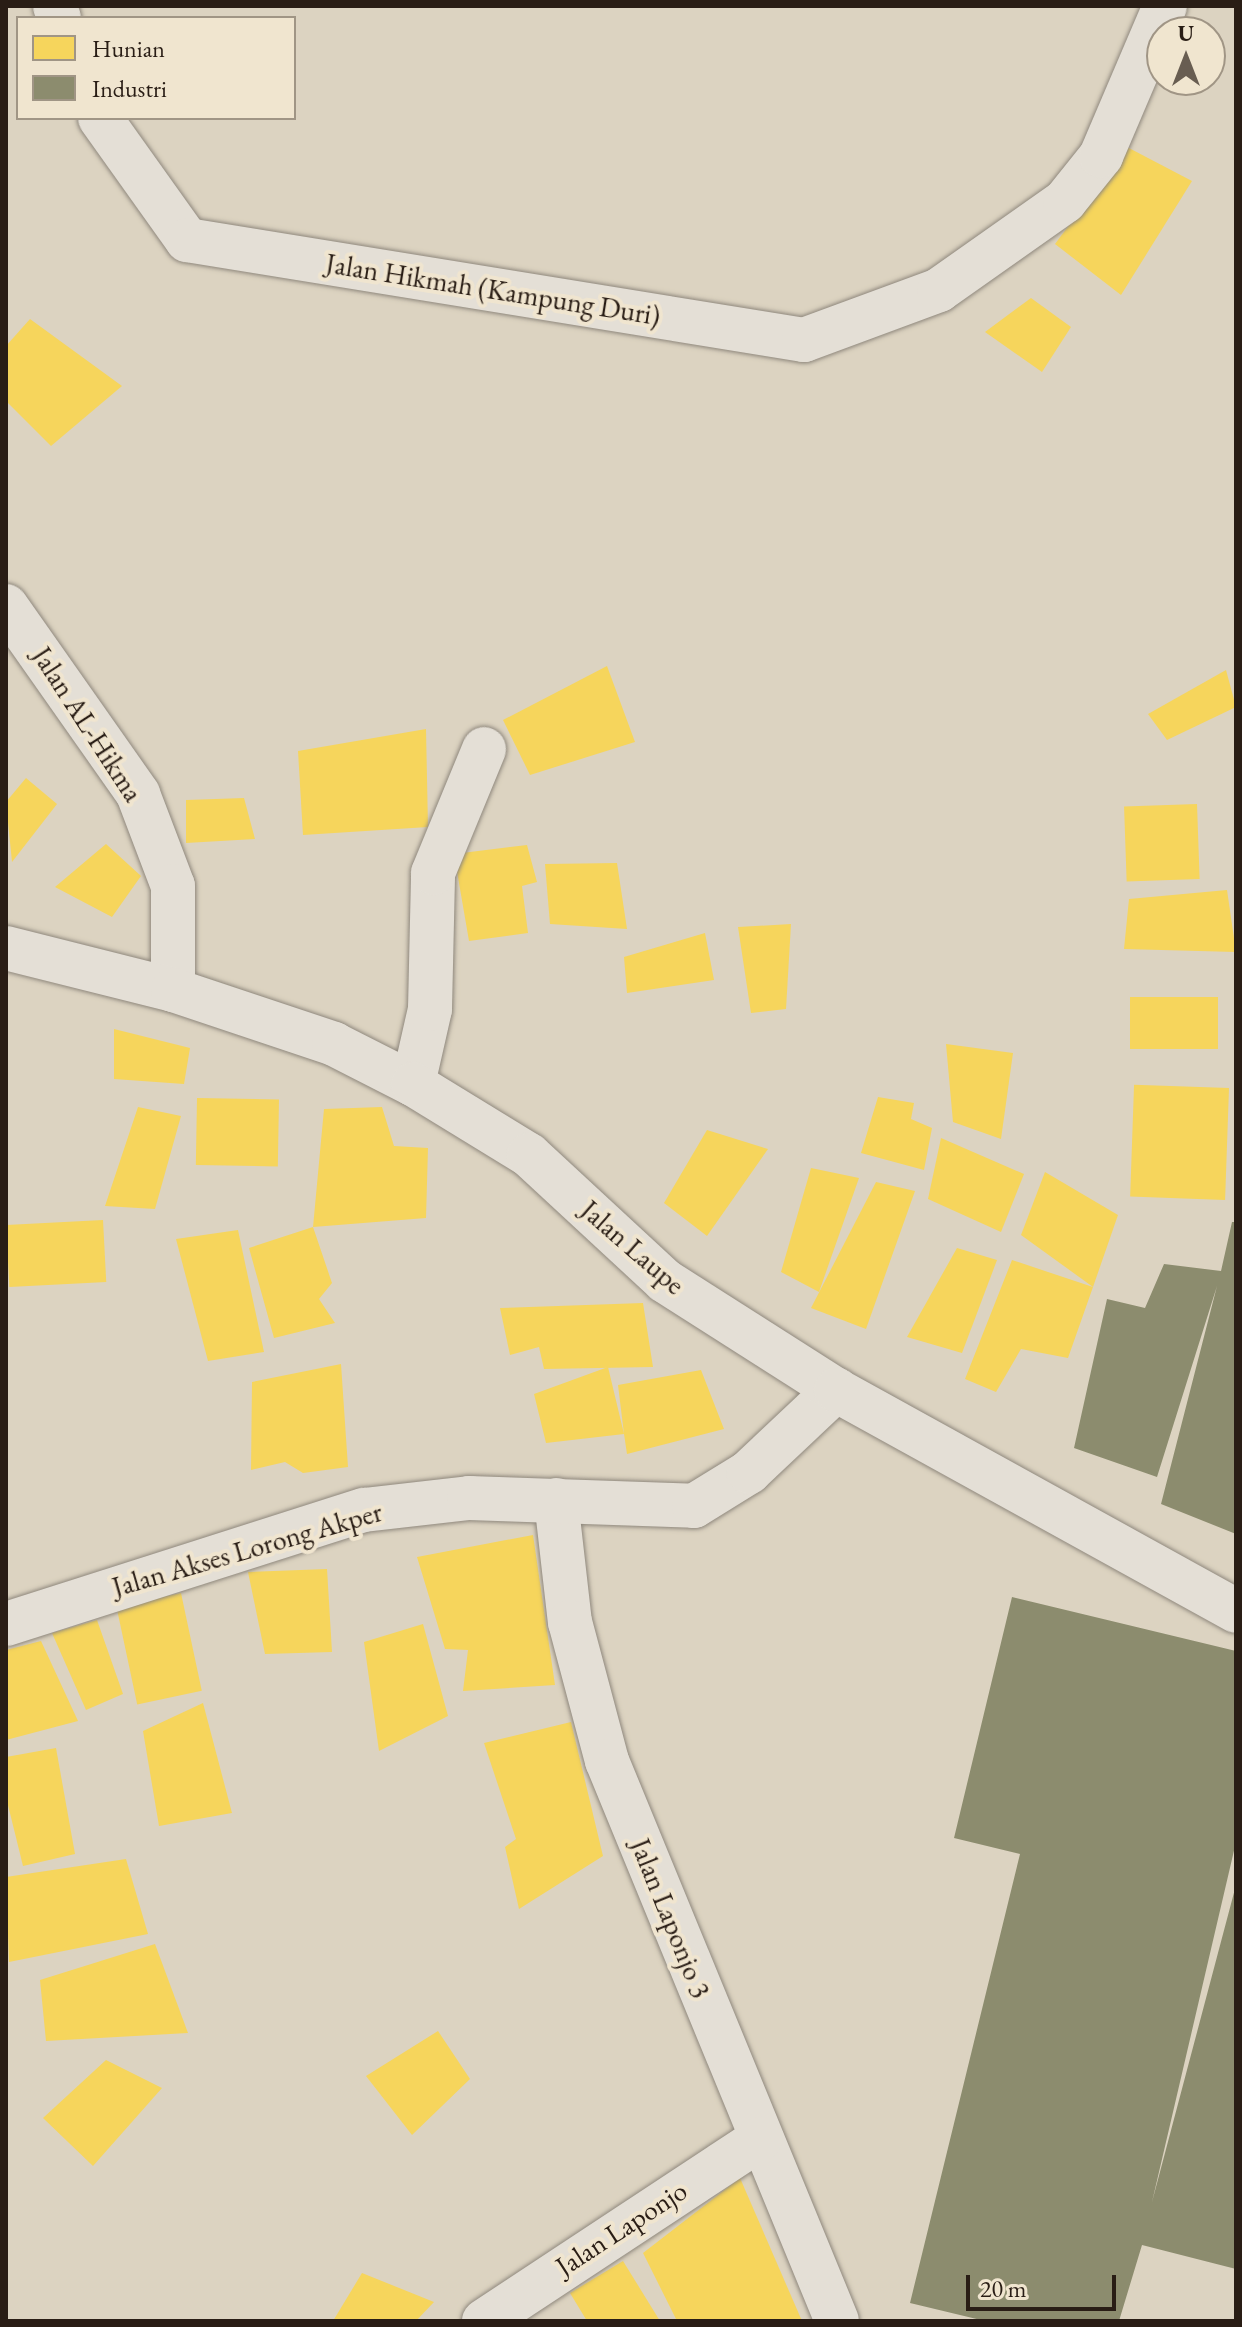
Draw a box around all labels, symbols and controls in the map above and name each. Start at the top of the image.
legend [16,16,296,120]
north arrow [1146,16,1226,96]
text: U [1178,19,1194,48]
text: Hunian [92,33,165,64]
text: Industri [92,73,167,104]
street label: Jalan Hikmah (Kampung Duri) [323,246,663,332]
street label: Jalan AL-Hikma [25,640,151,808]
street label: Jalan Laupe [574,1193,692,1301]
street label: Jalan Akses Lorong Akper [108,1494,386,1604]
street label: Jalan Laponjo 3 [624,1833,718,2003]
street label: Jalan Laponjo [549,2173,693,2283]
scale bar [970,2259,1120,2309]
text: 20 m [980,2273,1027,2304]

